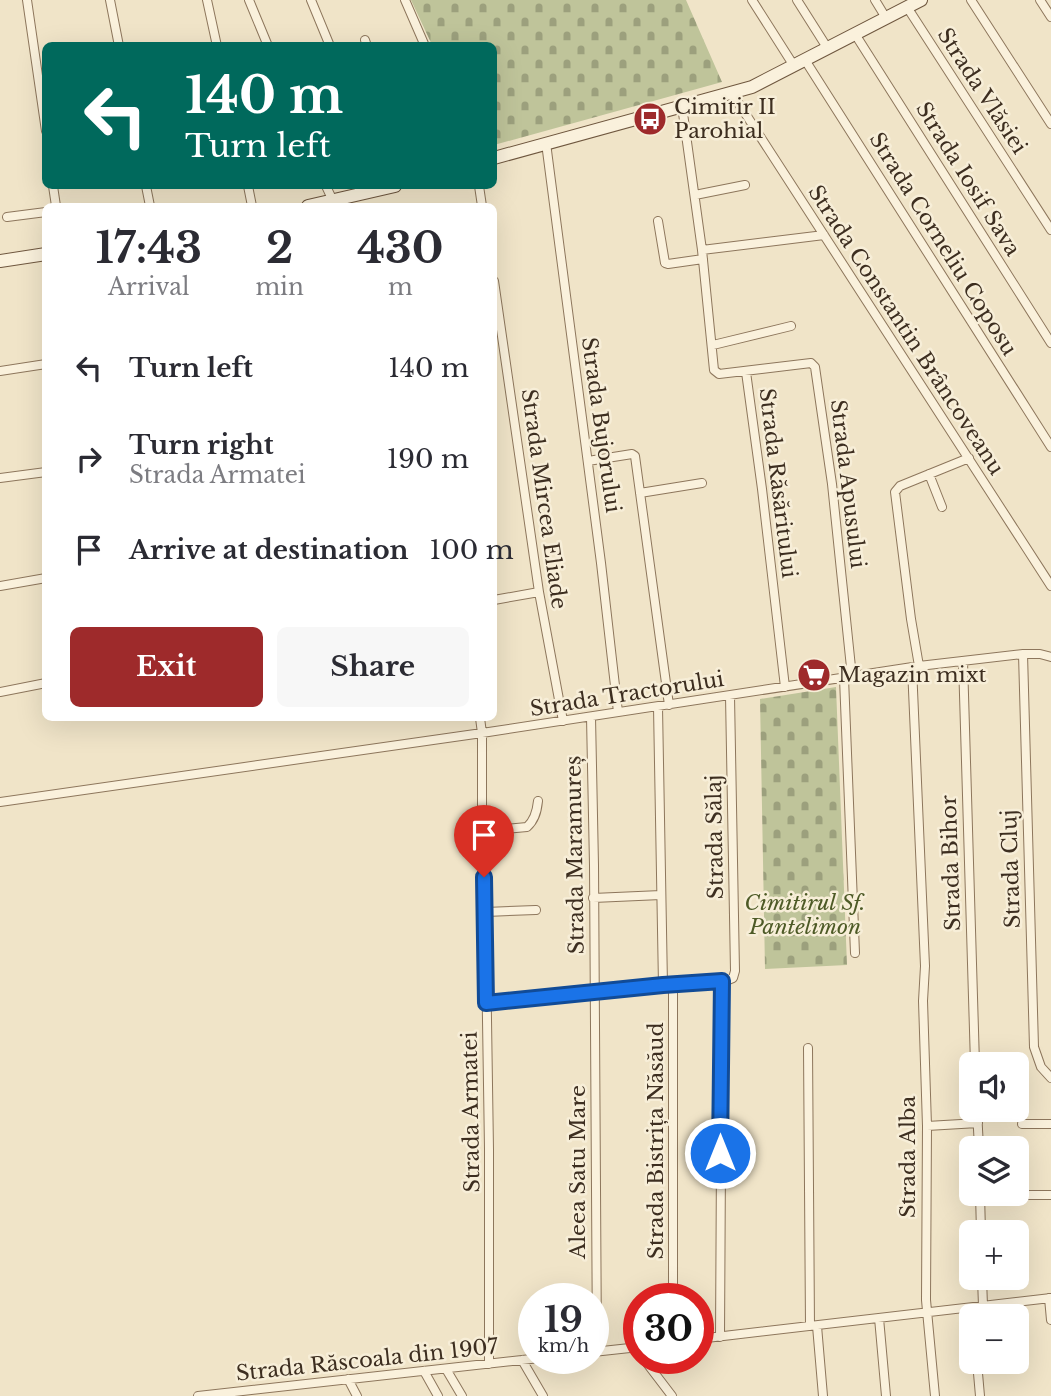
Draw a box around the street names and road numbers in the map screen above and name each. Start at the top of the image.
street label: Strada Vlăsiei [932,23,1032,159]
street label: Strada Iosif Sava [910,97,1026,261]
street label: Strada Corneliu Coposu [864,128,1022,360]
street label: Strada Constantin Brâncoveanu [802,180,1010,480]
street label: Strada Bujorului [576,336,626,514]
street label: Strada Mircea Eliade [516,387,572,611]
street label: Strada Răsăritului [753,387,803,579]
street label: Strada Apusului [825,398,871,570]
street label: Strada Tractorului [528,666,726,722]
street label: Strada Maramureș [560,755,590,955]
street label: Strada Sălaj [701,774,729,900]
street label: Strada Bihor [936,795,966,931]
street label: Strada Cluj [996,809,1026,929]
street label: Strada Bistrița Năsăud [643,1022,669,1260]
street label: Strada Armatei [457,1031,485,1193]
street label: Aleea Satu Mare [565,1085,591,1260]
street label: Strada Alba [895,1096,921,1218]
street label: Strada Răscoala din 1907 [235,1333,500,1387]

